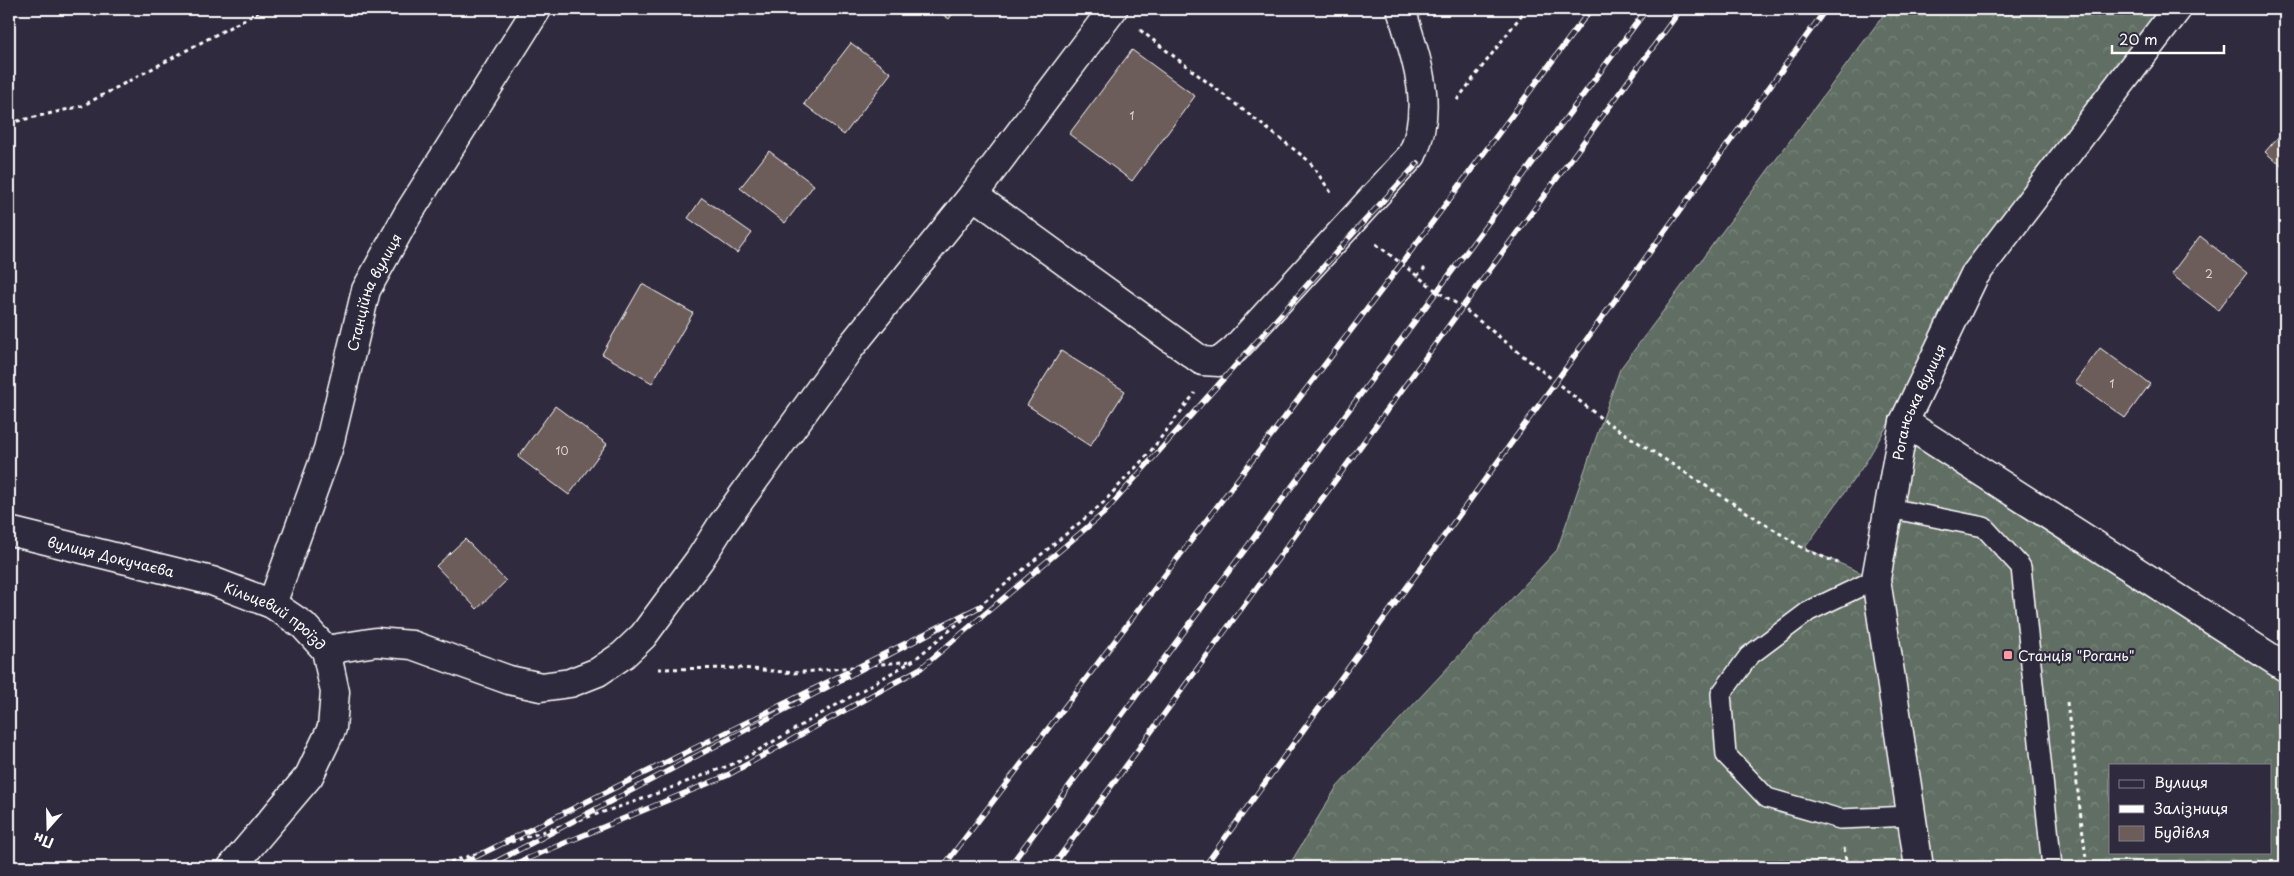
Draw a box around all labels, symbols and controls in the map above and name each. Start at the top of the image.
scale bar [2112,22,2224,54]
text: 20 m [2119,27,2158,50]
house number: 1 [1130,107,1135,124]
street label: Станційна вулиця [341,229,406,353]
house number: 2 [2205,265,2213,282]
street label: Роганська вулиця [1887,340,1950,462]
house number: 1 [2110,375,2115,392]
house number: 10 [556,442,568,459]
street label: вулиця Докучаєва [45,530,177,582]
street label: Кільцевий проїзд [221,576,331,654]
place label: Станція "Рогань" [2018,645,2135,666]
marker: Станція "Рогань" [2002,649,2014,661]
legend [2109,764,2272,854]
text: Вулиця [2154,770,2208,793]
text: Залізниця [2153,796,2228,819]
north arrow [22,804,72,854]
text: Будівля [2154,820,2210,843]
text: Пн [30,827,57,854]

